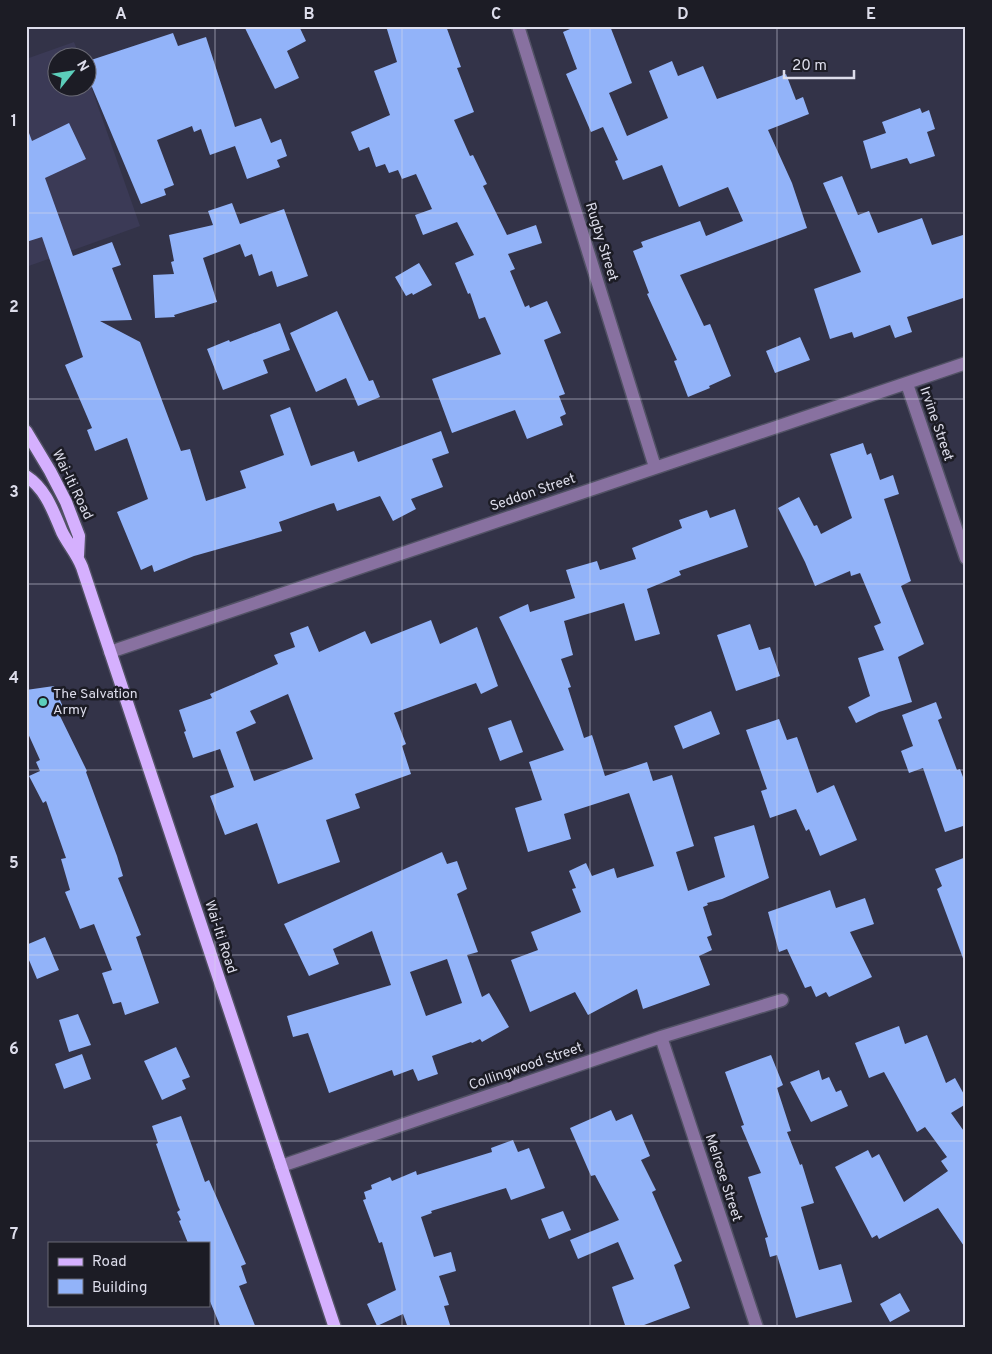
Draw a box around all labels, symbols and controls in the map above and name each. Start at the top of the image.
text: A [115,5,127,25]
text: B [303,5,315,25]
text: C [491,5,501,25]
text: D [677,5,689,25]
text: E [866,5,876,25]
north arrow [48,48,98,98]
scale bar [784,48,854,80]
text: 20 m [792,57,827,76]
text: N [72,58,92,75]
text: 1 [11,112,17,132]
street label: Rugby Street [581,200,621,284]
text: 2 [9,298,19,318]
street label: Irvine Street [915,384,957,464]
street label: Wai-Iti Road [48,447,96,523]
street label: Seddon Street [488,470,578,516]
text: 3 [9,483,19,503]
text: 4 [9,669,19,689]
place label: The Salvation Army [53,686,138,719]
marker: The Salvation Army [37,696,49,708]
text: 5 [9,854,19,874]
street label: Wai-Iti Road [200,898,240,976]
text: 6 [9,1040,19,1060]
street label: Collingwood Street [467,1040,585,1094]
street label: Melrose Street [701,1132,745,1224]
text: 7 [10,1225,18,1245]
legend [48,1242,210,1306]
text: Road [92,1253,127,1272]
text: Building [92,1279,147,1298]

